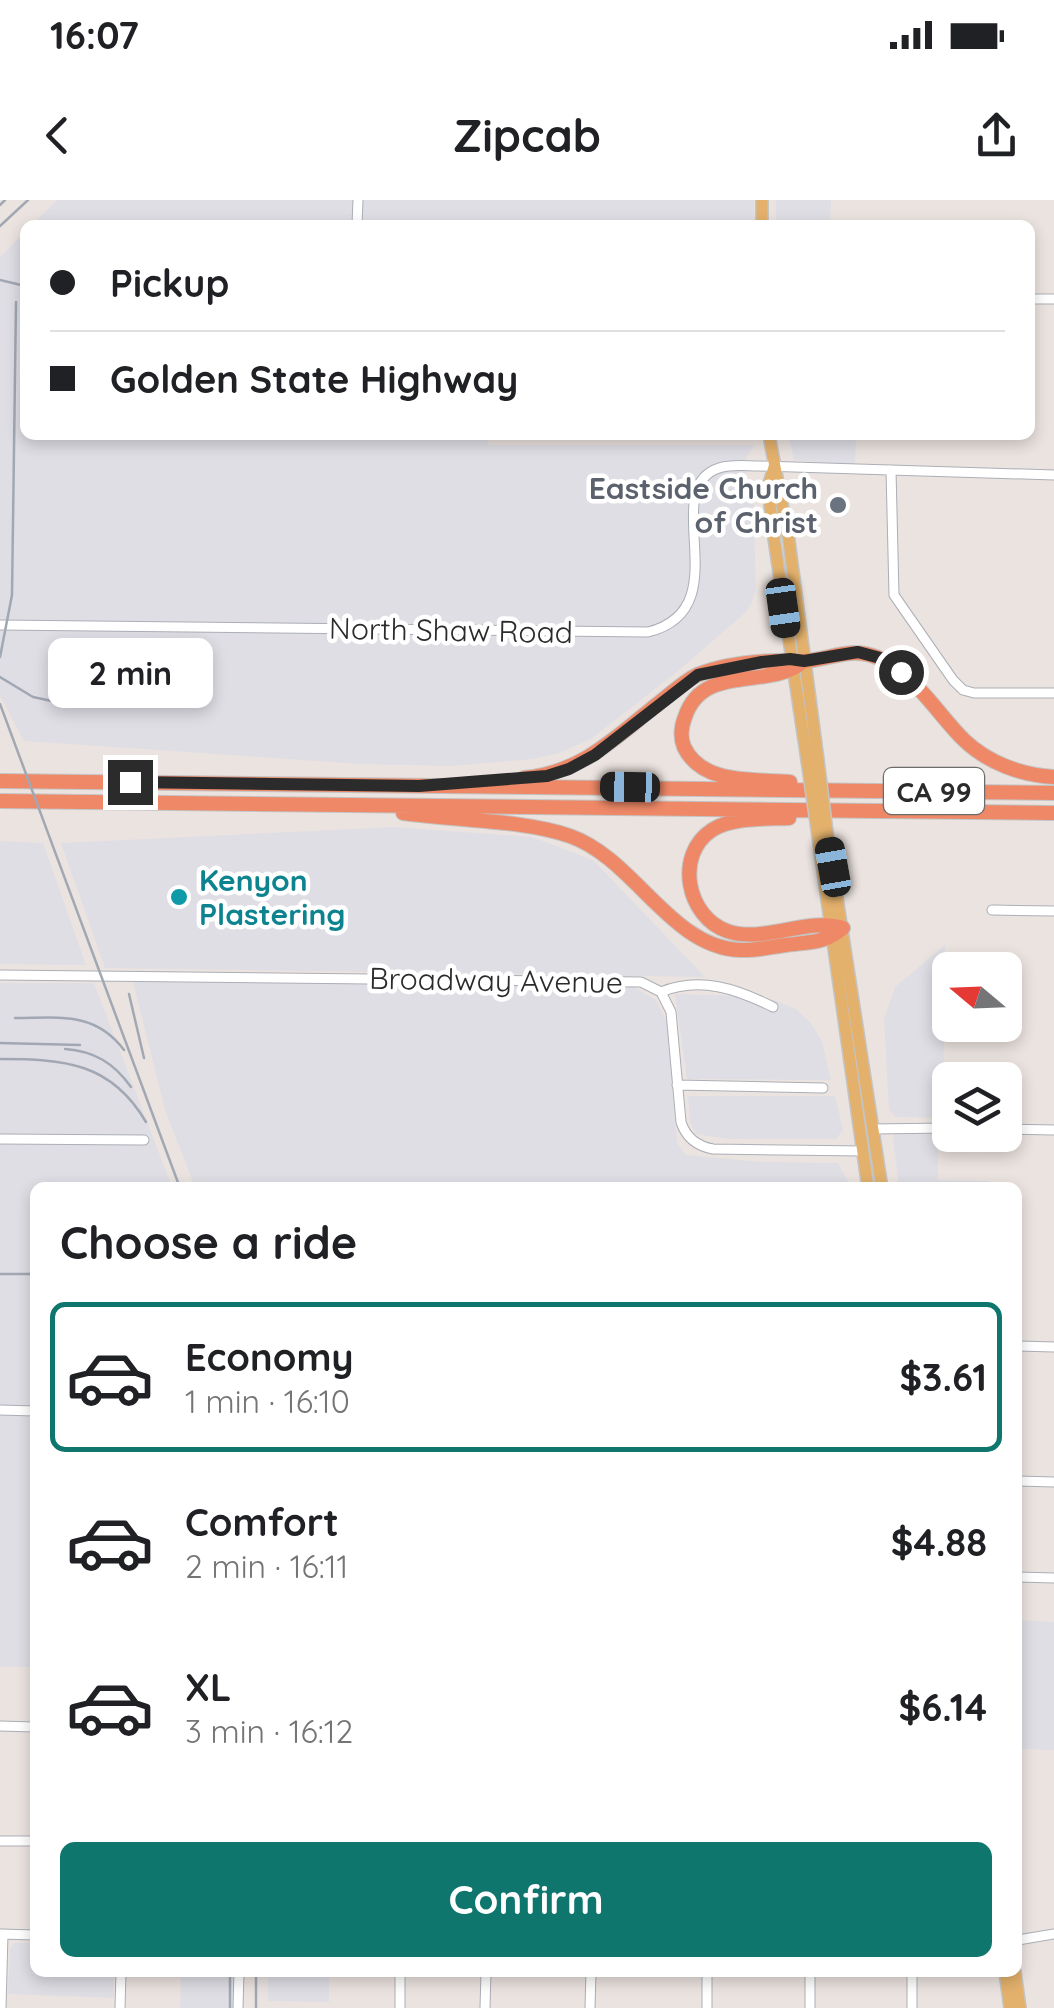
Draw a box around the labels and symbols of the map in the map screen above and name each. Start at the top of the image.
place label: Eastside Church of Christ [589,469,818,541]
marker: Eastside Church of Christ [827,494,849,516]
car [764,576,802,640]
street label: North Shaw Road [329,609,573,651]
callout: 2 min [48,637,212,707]
route start [879,650,924,695]
route end [108,760,153,805]
road number: CA 99 [884,768,984,814]
car [600,771,660,803]
car [813,835,853,899]
place label: Kenyon Plastering [199,861,345,933]
marker: Kenyon Plastering [168,886,190,908]
north arrow [932,952,1022,1042]
street label: Broadway Avenue [369,959,623,1001]

